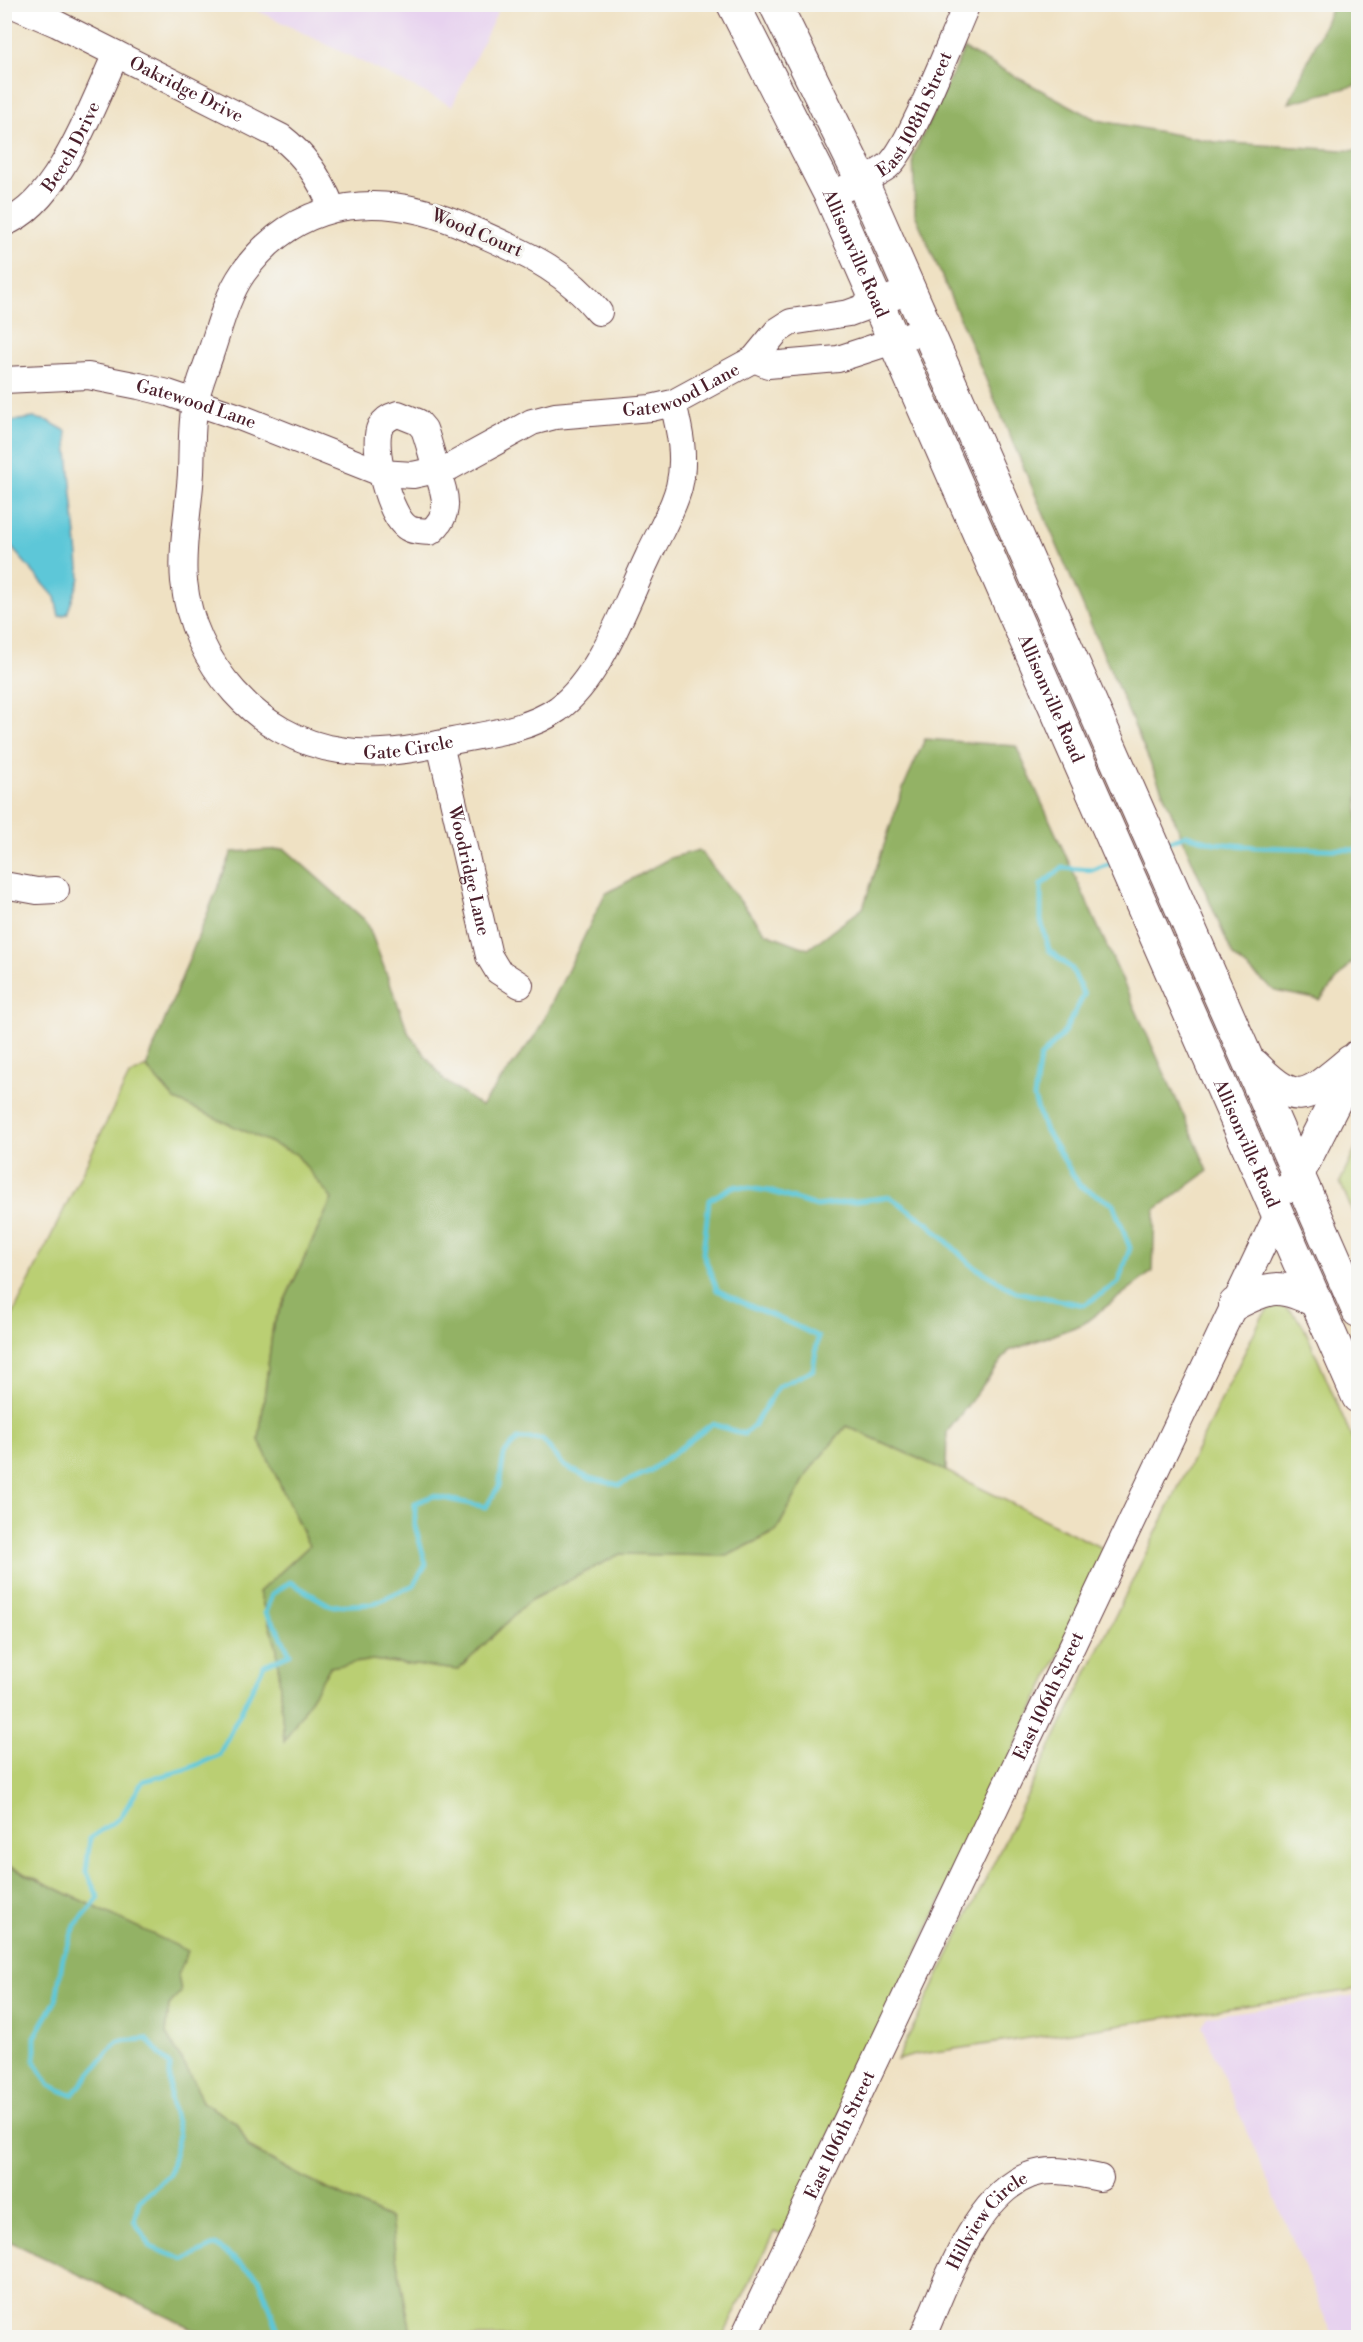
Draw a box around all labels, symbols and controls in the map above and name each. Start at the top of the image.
street label: East 108th Street [872,47,957,182]
street label: Oakridge Drive [125,51,247,128]
street label: Beech Drive [36,98,105,198]
street label: Allisonville Road [817,185,894,322]
street label: Wood Court [427,203,527,263]
street label: Gatewood Lane [622,358,743,422]
street label: Gatewood Lane [134,374,260,434]
street label: Allisonville Road [1012,630,1090,767]
street label: Gate Circle [363,730,456,764]
street label: Woodridge Lane [443,802,495,938]
street label: Allisonville Road [1208,1075,1285,1212]
street label: East 106th Street [1008,1627,1089,1764]
street label: East 106th Street [799,2066,880,2203]
street label: Hillview Circle [942,2166,1031,2273]

